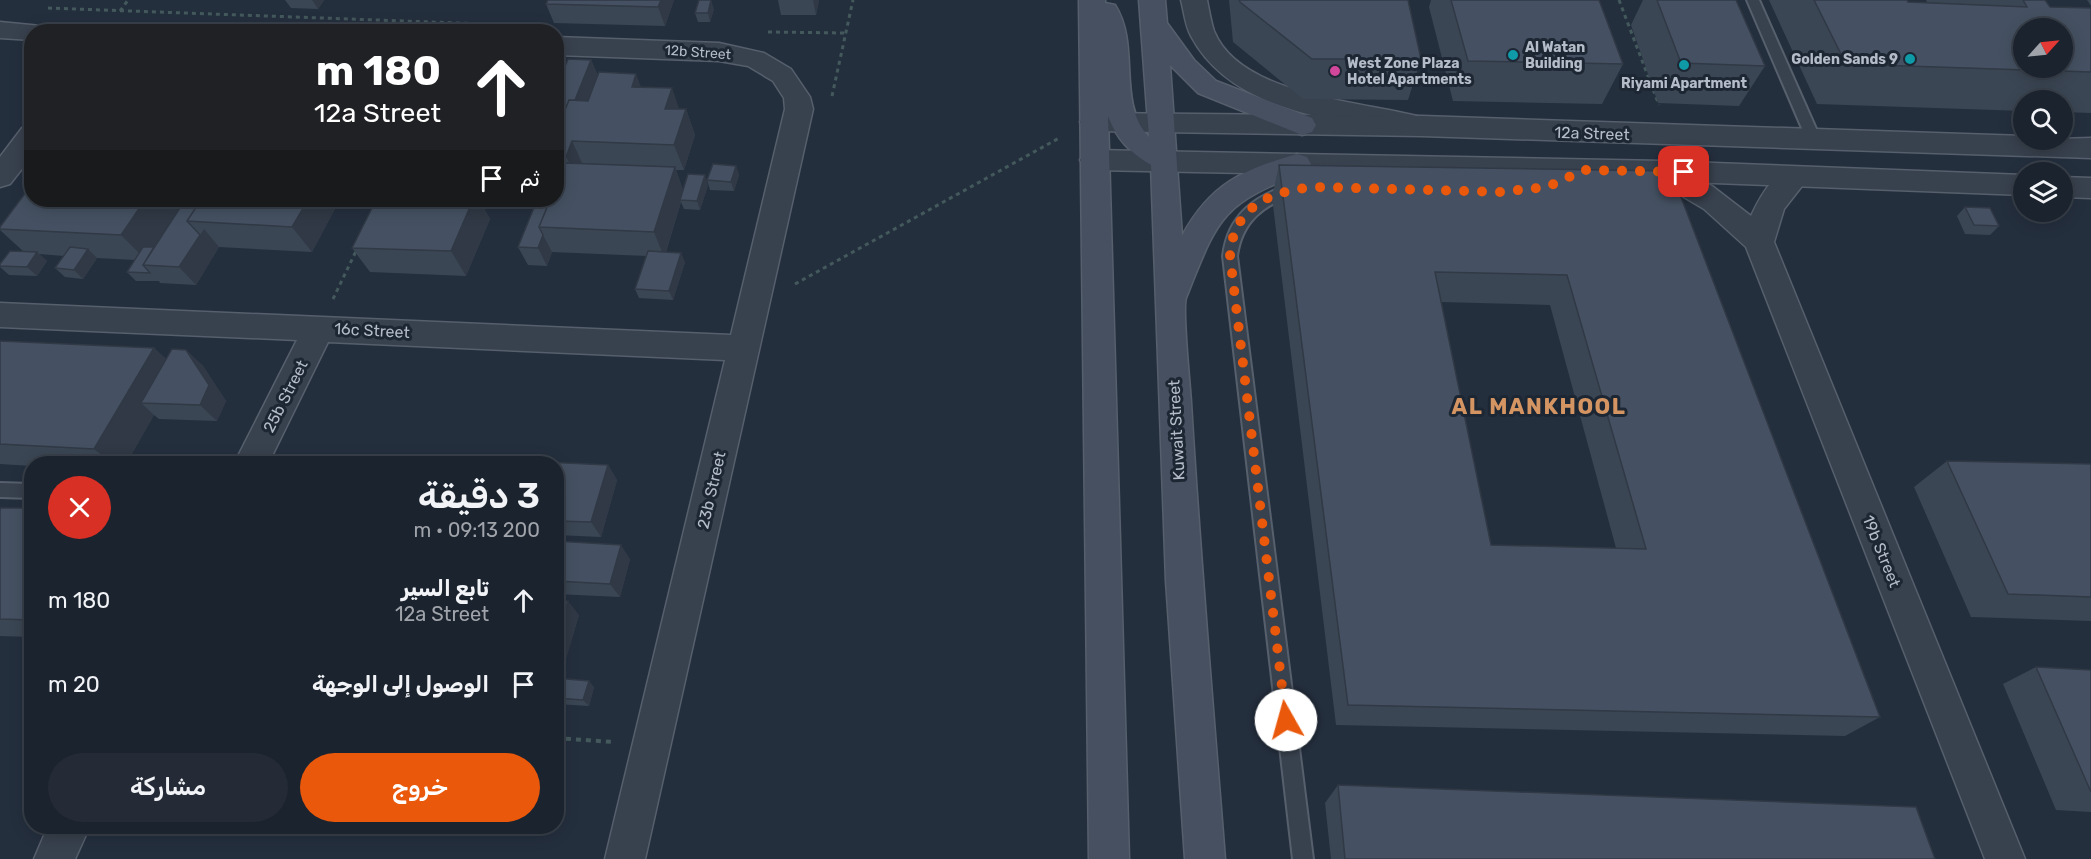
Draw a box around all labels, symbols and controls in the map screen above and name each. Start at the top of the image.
north arrow [2013,18,2073,78]
map controls [2013,18,2073,222]
place label: Al Watan Building [1525,39,1585,72]
street label: 12b Street [664,42,732,63]
text: 180 m [316,46,441,96]
icon: ahead [462,48,540,126]
marker: Al Watan Building [1506,48,1520,62]
place label: Golden Sands 9 [1791,51,1898,68]
marker: Golden Sands 9 [1903,52,1917,66]
place label: West Zone Plaza Hotel Apartments [1347,55,1472,88]
marker: Riyami Apartment [1677,58,1691,72]
marker: West Zone Plaza Hotel Apartments [1328,64,1342,78]
place label: Riyami Apartment [1621,75,1747,92]
button: search [2013,90,2073,150]
text: 12a Street [314,97,441,129]
street label: 12a Street [1554,123,1630,144]
pin [1658,146,1709,197]
icon: arrive [1667,155,1700,188]
icon: arrive [475,162,508,195]
button: layers [2013,162,2073,222]
text: ثم [520,165,540,192]
street label: 16c Street [334,319,410,342]
street label: 25b Street [259,357,312,436]
street label: Kuwait Street [1164,379,1189,481]
district label: AL MANKHOOL [1452,393,1626,420]
street label: 23b Street [693,450,730,531]
text: 3 دقيقة [418,474,540,517]
button: close [48,476,111,539]
street label: 19b Street [1858,512,1905,590]
text: 200 m · 09:13 [414,518,540,542]
text: تابع السير [401,575,489,602]
icon: ahead [507,584,540,617]
text: 180 m [48,587,110,614]
text: 12a Street [395,602,489,626]
icon: arrive [507,668,540,701]
text: 20 m [48,671,100,698]
text: الوصول إلى الوجهة [312,671,489,698]
position arrow [1254,688,1318,752]
button: مشاركة [48,753,288,822]
button: خروج [300,753,540,822]

